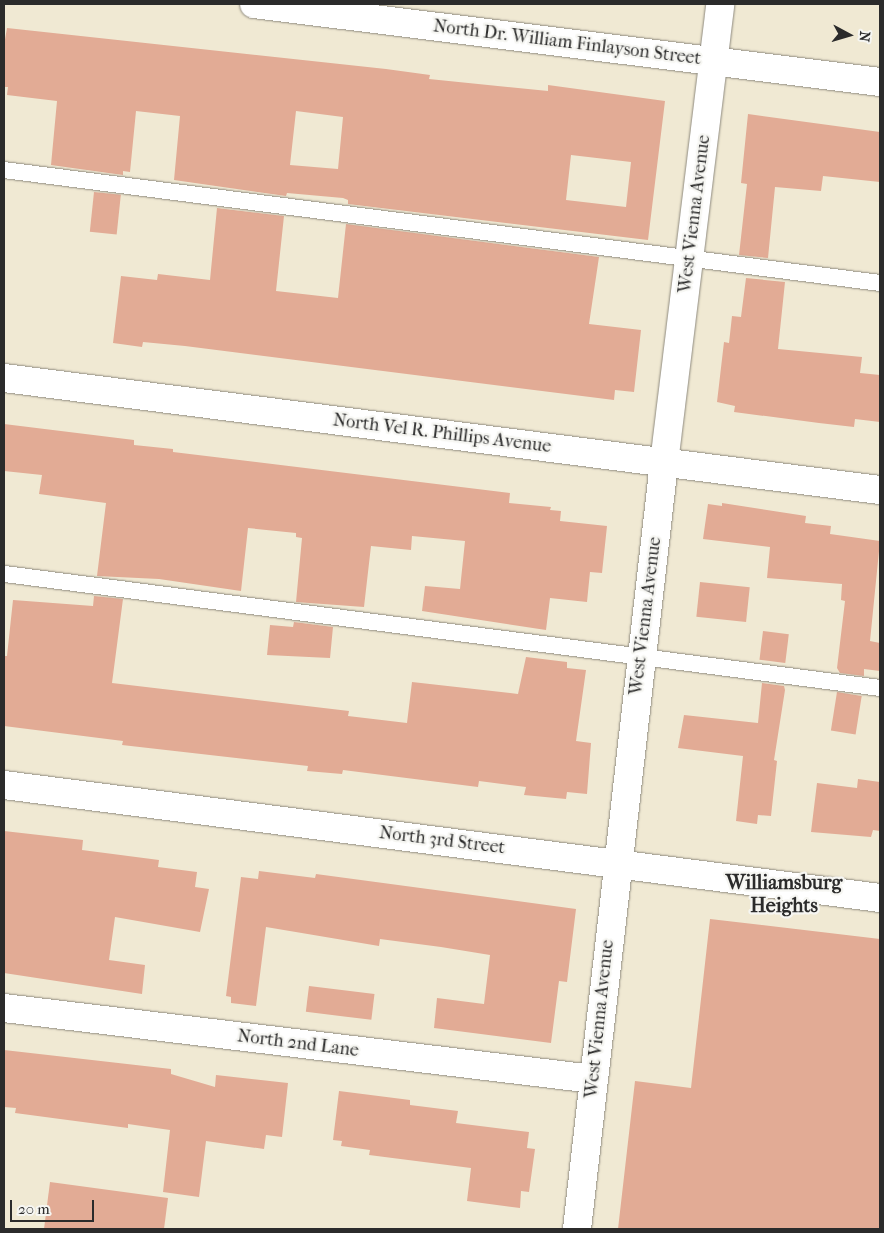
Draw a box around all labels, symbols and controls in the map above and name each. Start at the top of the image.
north arrow [824,10,874,60]
street label: North Dr. William Finlayson Street [432,16,702,70]
text: N [855,30,873,43]
street label: West Vienna Avenue [675,134,715,294]
street label: North Vel R. Phillips Avenue [332,410,552,458]
street label: West Vienna Avenue [626,536,666,696]
street label: North 3rd Street [378,823,506,859]
district label: Williamsburg Heights [726,870,842,917]
street label: West Vienna Avenue [581,939,619,1099]
street label: North 2nd Lane [236,1026,360,1062]
scale bar [12,1190,96,1222]
text: 20 m [18,1200,50,1218]

